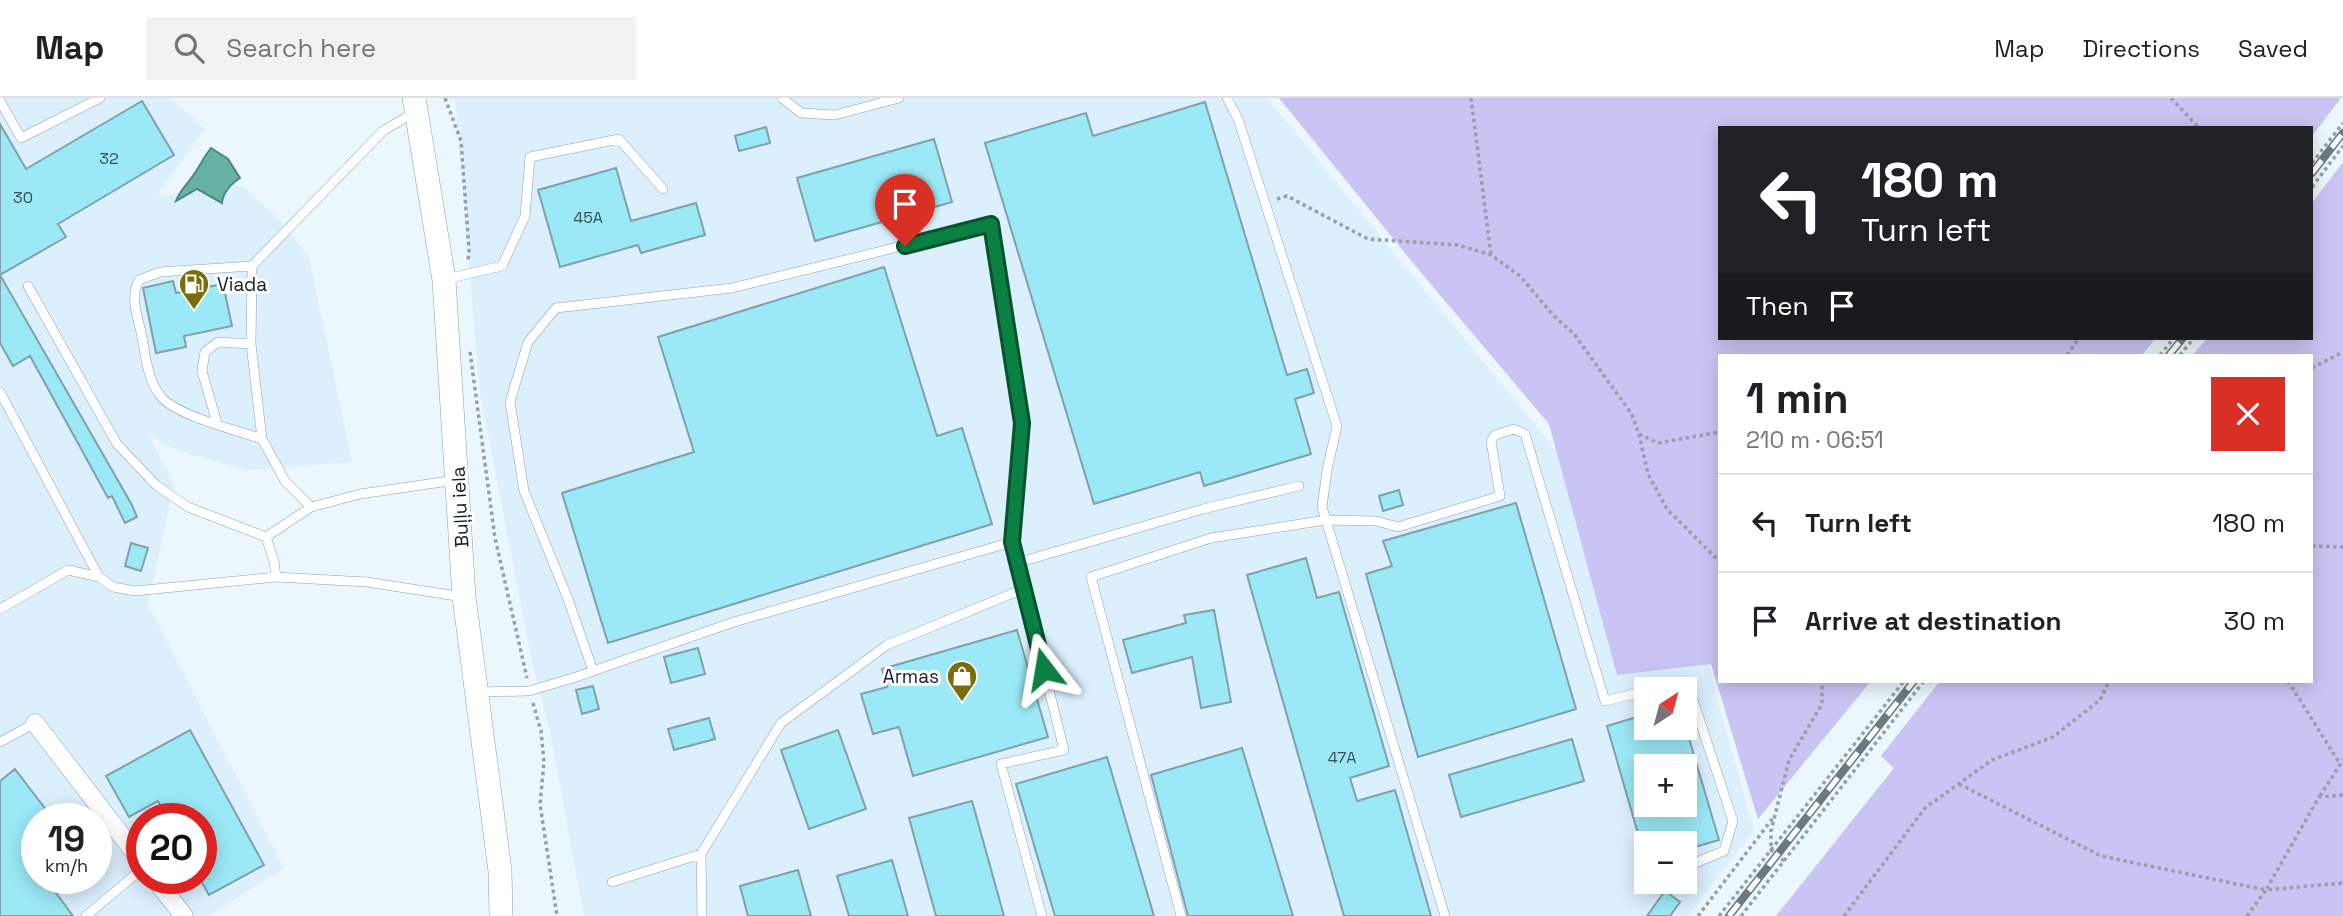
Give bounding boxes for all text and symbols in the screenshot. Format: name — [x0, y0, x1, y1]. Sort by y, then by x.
search box — [146, 17, 636, 80]
text: Map — [35, 27, 104, 69]
icon: search — [170, 29, 208, 67]
text: Search here — [226, 31, 376, 65]
text: Map — [1994, 33, 2044, 64]
text: Directions — [2082, 33, 2200, 64]
text: Saved — [2238, 33, 2308, 64]
house number: 32 — [99, 148, 119, 169]
text: 180 m — [1861, 149, 1999, 211]
icon: left — [1746, 154, 1837, 245]
pin — [875, 174, 935, 246]
icon: arrive — [886, 185, 924, 223]
house number: 30 — [13, 187, 33, 208]
house number: 45A — [573, 207, 603, 228]
text: Turn left — [1861, 210, 1991, 250]
fuel station icon: Viada — [177, 267, 211, 311]
place label: Viada — [217, 272, 267, 297]
icon: arrive — [1823, 287, 1861, 325]
text: Then — [1746, 289, 1809, 323]
text: 1 min — [1746, 372, 1849, 425]
button: close — [2211, 377, 2285, 451]
text: 210 m · 06:51 — [1746, 425, 1884, 455]
street label: Buļļu iela — [445, 466, 475, 548]
icon: left — [1746, 504, 1784, 542]
text: Turn left — [1805, 506, 1912, 540]
text: 180 m — [2212, 506, 2285, 540]
icon: arrive — [1746, 602, 1784, 640]
text: Arrive at destination — [1805, 604, 2062, 638]
text: 30 m — [2224, 604, 2285, 638]
position arrow — [1007, 632, 1081, 706]
shop icon: Armas — [945, 659, 979, 703]
place label: Armas — [883, 664, 939, 689]
north arrow — [1634, 677, 1698, 740]
map controls — [1634, 677, 1697, 894]
house number: 47A — [1328, 747, 1356, 768]
button: + — [1634, 754, 1697, 817]
speed limit sign: 20 — [126, 803, 217, 894]
text: 19 — [48, 817, 85, 861]
button: − — [1634, 831, 1697, 894]
text: km/h — [45, 854, 88, 877]

